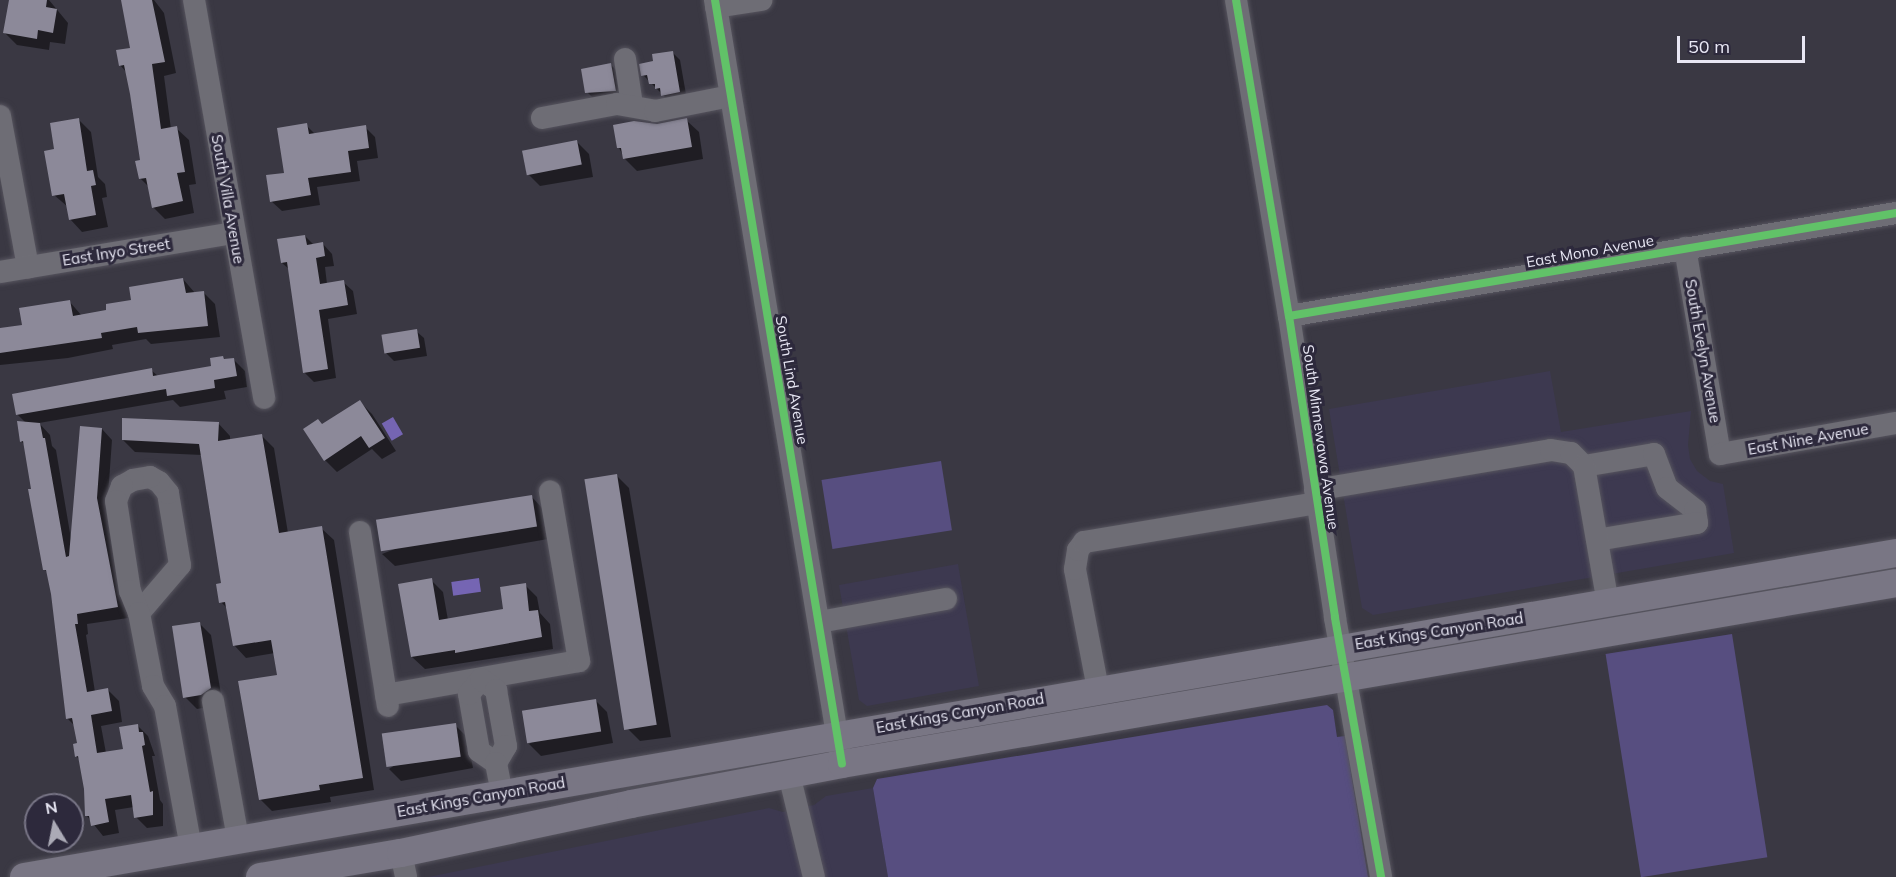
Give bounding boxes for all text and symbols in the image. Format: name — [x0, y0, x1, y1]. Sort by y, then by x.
scale bar — [1680, 24, 1808, 62]
text: 50 m — [1688, 35, 1730, 58]
street label: South Villa Avenue — [208, 133, 248, 265]
street label: East Mono Avenue — [1525, 231, 1655, 271]
street label: East Inyo Street — [61, 235, 171, 269]
street label: South Evelyn Avenue — [1681, 278, 1725, 424]
street label: South Lind Avenue — [772, 314, 812, 446]
street label: South Minnewawa Avenue — [1299, 343, 1343, 531]
street label: East Nine Avenue — [1746, 420, 1870, 458]
street label: East Kings Canyon Road — [1354, 609, 1524, 653]
street label: East Kings Canyon Road — [875, 689, 1045, 737]
street label: East Kings Canyon Road — [396, 773, 566, 821]
north arrow — [24, 793, 84, 853]
text: N — [44, 796, 59, 818]

